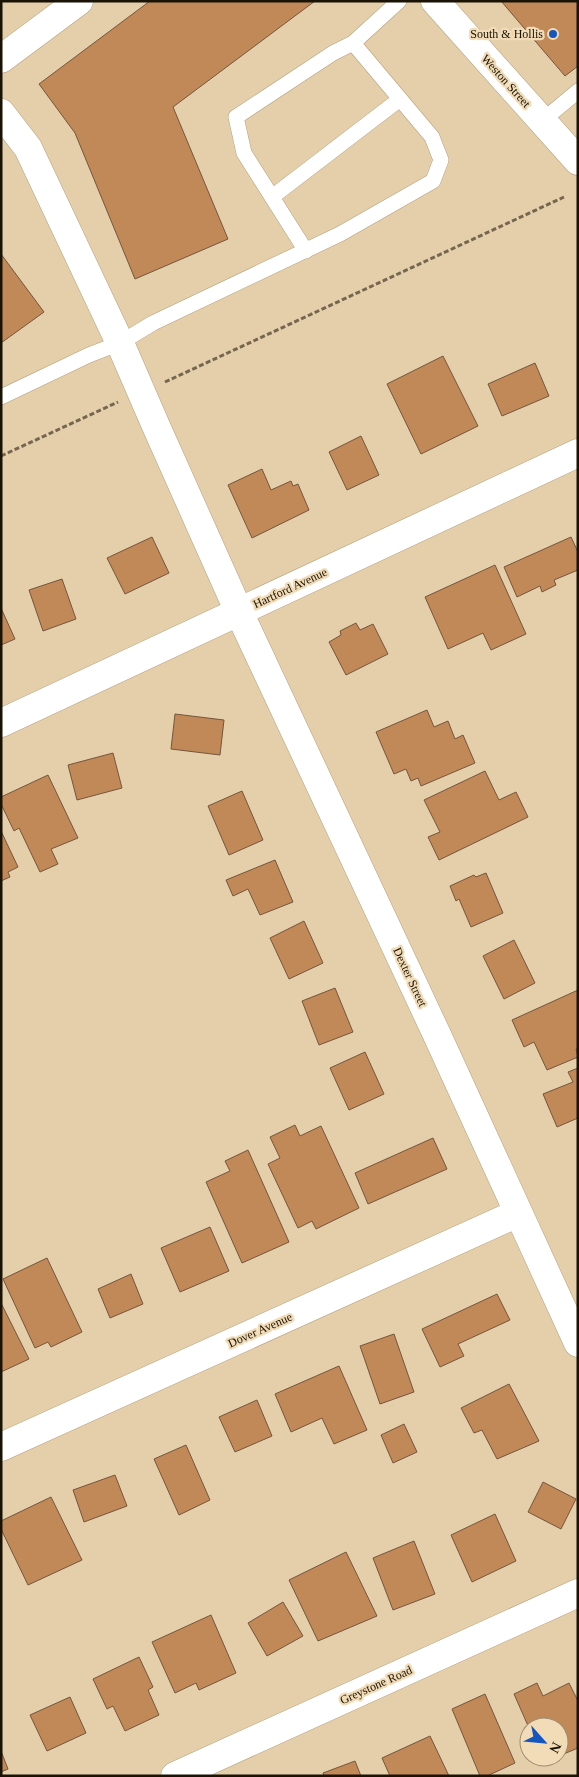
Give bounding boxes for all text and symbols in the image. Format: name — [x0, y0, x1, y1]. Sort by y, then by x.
place label: South & Hollis — [470, 27, 543, 41]
marker: South & Hollis — [547, 28, 559, 40]
street label: Weston Street — [478, 52, 534, 111]
street label: Hartford Avenue — [251, 565, 329, 611]
street label: Dexter Street — [390, 945, 430, 1009]
street label: Dover Avenue — [226, 1310, 294, 1350]
street label: Greystone Road — [338, 1663, 414, 1707]
north arrow — [519, 1717, 569, 1767]
text: N — [546, 1740, 564, 1756]

